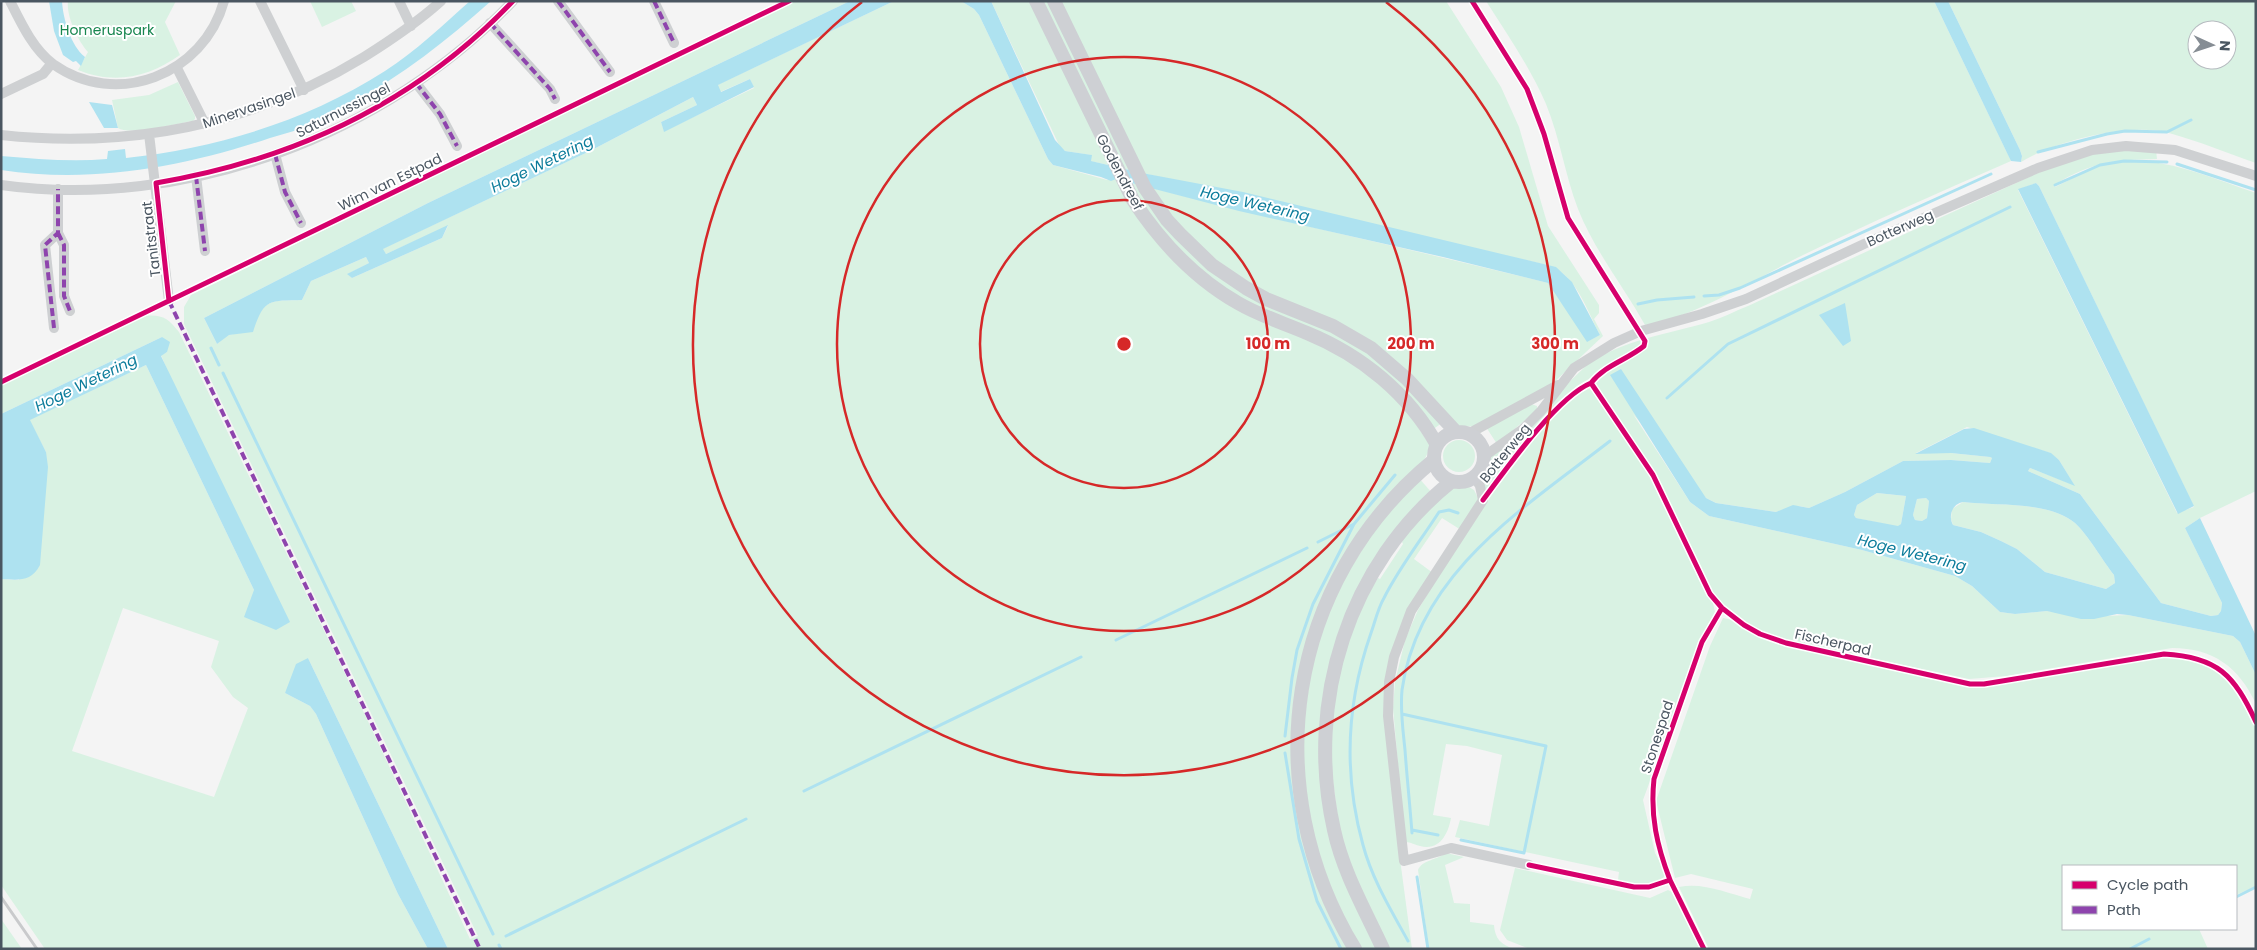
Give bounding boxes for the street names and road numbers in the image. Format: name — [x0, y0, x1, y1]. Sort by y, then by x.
street label: Saturnussingel — [292, 78, 394, 142]
street label: Minervasingel — [200, 83, 298, 133]
street label: Godendreef — [1092, 130, 1149, 214]
street label: Wim van Estpad — [335, 148, 445, 216]
street label: Tanitstraat — [136, 200, 166, 278]
street label: Botterweg — [1863, 204, 1937, 252]
street label: Botterweg — [1475, 419, 1535, 487]
street label: Fischerpad — [1793, 624, 1873, 660]
street label: Stonespad — [1636, 698, 1678, 776]

